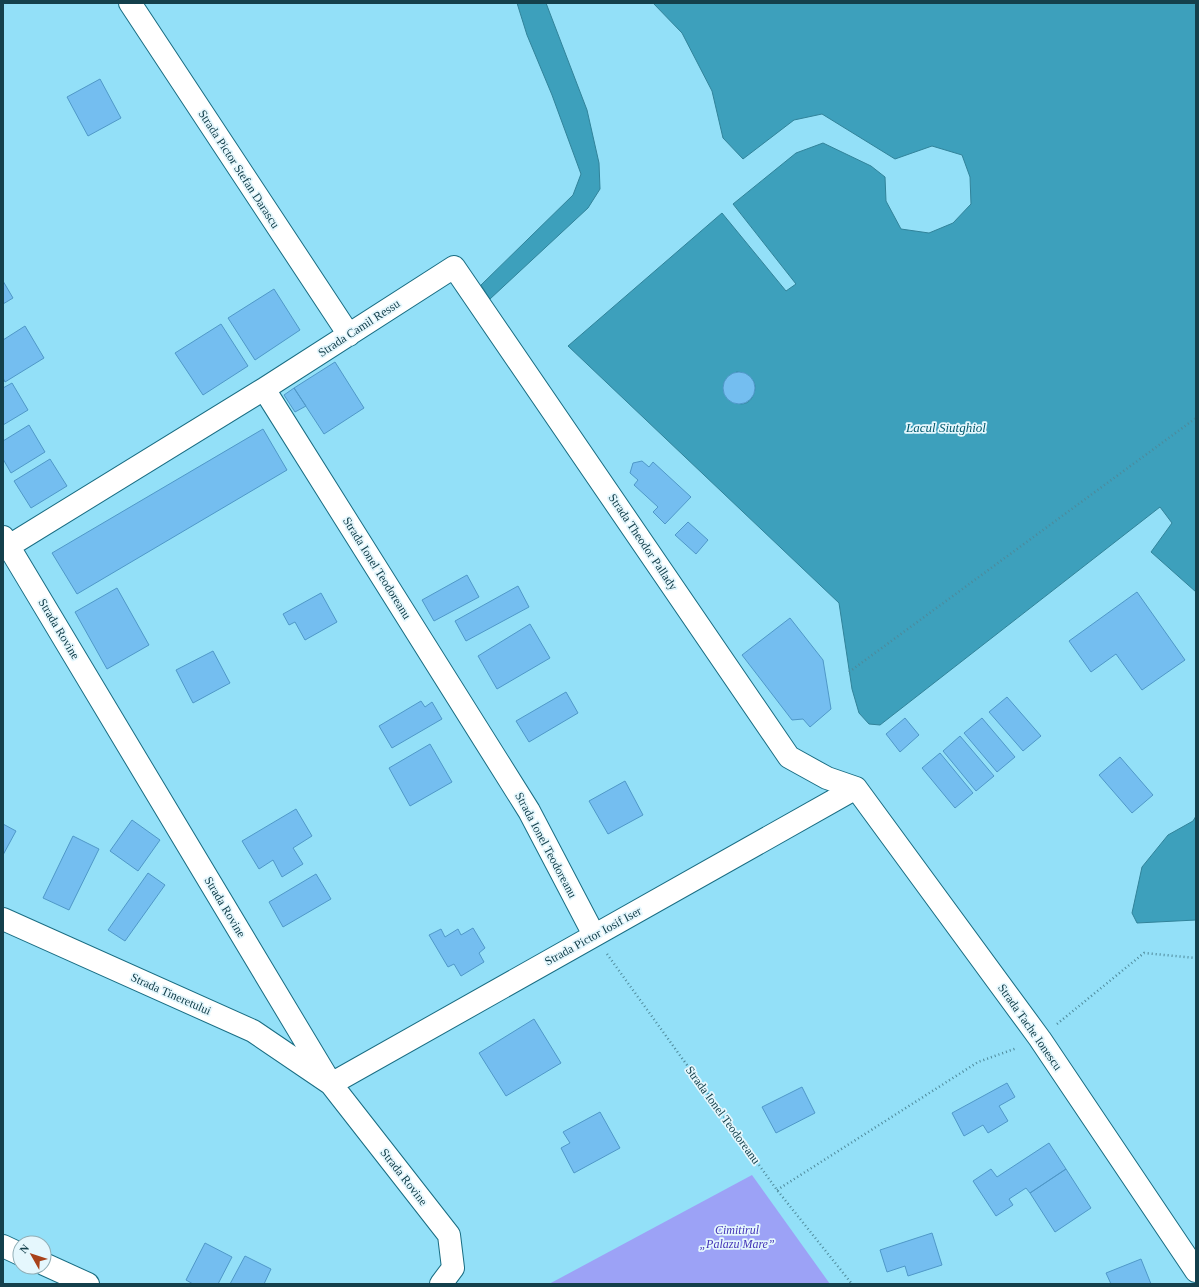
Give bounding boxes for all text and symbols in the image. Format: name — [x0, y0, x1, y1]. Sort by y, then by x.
street label: Strada Pictor Stefan Darascu — [195, 107, 283, 231]
street label: Strada Camil Ressu — [315, 296, 403, 360]
water label: Lacul Siutghiol — [905, 420, 986, 435]
street label: Strada Theodor Pallady — [606, 491, 680, 593]
street label: Strada Ionel Teodoreanu — [340, 514, 414, 622]
street label: Strada Rovine — [35, 596, 83, 662]
street label: Strada Ionel Teodoreanu — [512, 790, 580, 900]
street label: Strada Rovine — [201, 874, 249, 940]
street label: Strada Pictor Iosif Iser — [542, 904, 644, 968]
street label: Strada Tineretului — [129, 970, 214, 1018]
street label: Strada Tache Ionescu — [995, 981, 1065, 1073]
street label: Strada Ionel Teodoreanu — [683, 1063, 763, 1167]
street label: Strada Rovine — [377, 1146, 431, 1208]
park label: Cimitirul „Palazu Mare” — [699, 1223, 775, 1251]
north arrow — [12, 1235, 52, 1275]
text: N — [17, 1242, 31, 1256]

